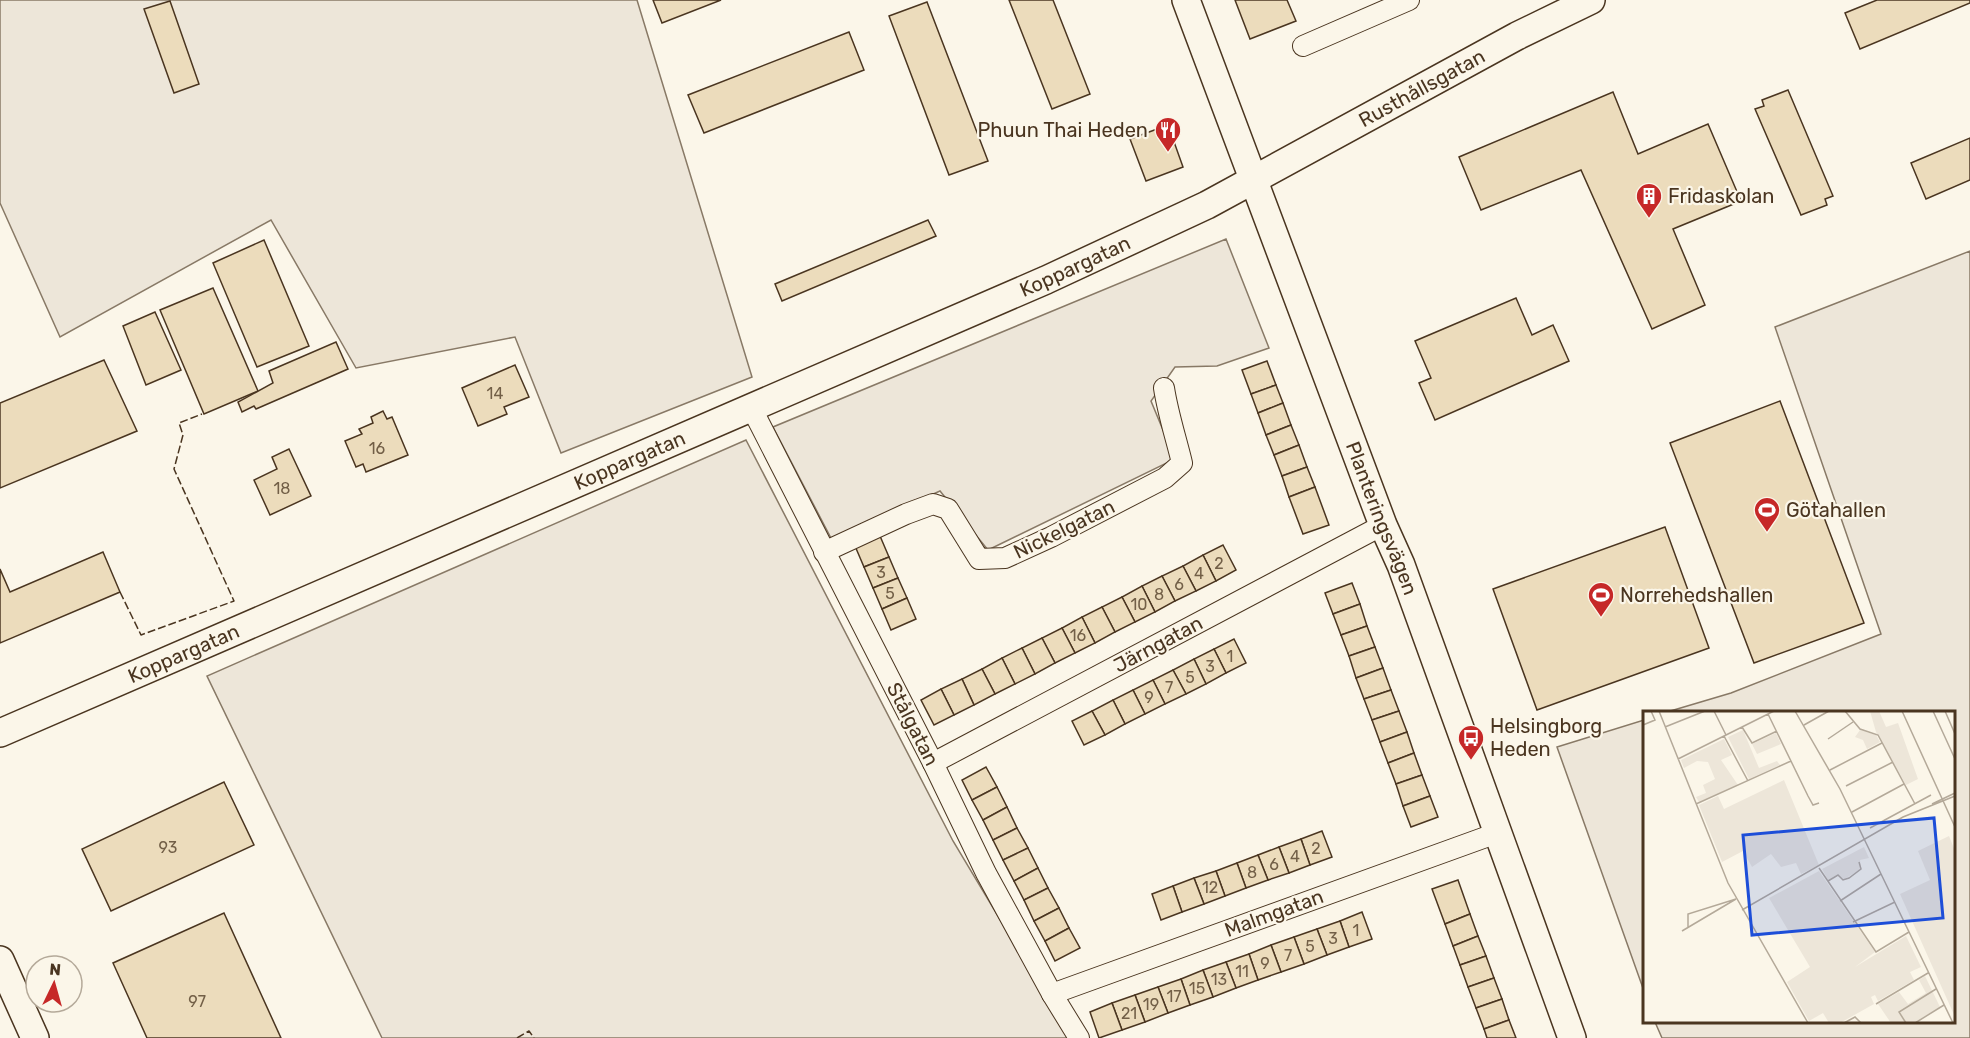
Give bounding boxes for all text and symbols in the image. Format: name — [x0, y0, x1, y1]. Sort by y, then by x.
street label: Rusthållsgatan — [1354, 44, 1489, 132]
restaurant icon: Phuun Thai Heden — [1153, 115, 1183, 153]
place label: Phuun Thai Heden — [978, 118, 1148, 142]
building icon: Fridaskolan — [1634, 181, 1664, 219]
place label: Fridaskolan — [1668, 184, 1774, 208]
street label: Koppargatan — [1016, 230, 1134, 302]
house number: 14 — [487, 384, 503, 403]
street label: Koppargatan — [570, 426, 689, 495]
street label: Planteringsvägen — [1341, 438, 1423, 598]
house number: 16 — [369, 439, 386, 458]
house number: 18 — [273, 479, 291, 498]
street label: Nickelgatan — [1010, 494, 1118, 564]
sports icon: Götahallen — [1752, 495, 1782, 533]
place label: Götahallen — [1786, 498, 1886, 522]
house number: 2 — [1214, 554, 1224, 573]
house number: 3 — [876, 563, 886, 582]
house number: 4 — [1194, 564, 1204, 583]
house number: 6 — [1174, 575, 1184, 594]
sports icon: Norrehedshallen — [1586, 580, 1616, 618]
place label: Norrehedshallen — [1620, 583, 1773, 607]
house number: 5 — [885, 584, 895, 603]
house number: 8 — [1154, 585, 1164, 604]
house number: 10 — [1130, 595, 1148, 614]
street label: Järngatan — [1109, 611, 1207, 677]
street label: Koppargatan — [124, 619, 243, 688]
house number: 16 — [1070, 626, 1087, 645]
house number: 1 — [1227, 647, 1233, 666]
house number: 3 — [1205, 657, 1215, 676]
house number: 5 — [1185, 668, 1195, 687]
street label: Stålgatan — [882, 678, 944, 770]
house number: 7 — [1165, 678, 1173, 697]
house number: 9 — [1144, 688, 1154, 707]
inset map — [1643, 711, 1955, 1023]
place label: Helsingborg Heden — [1490, 714, 1602, 761]
bus stop icon: Helsingborg Heden — [1456, 723, 1486, 761]
house number: 93 — [159, 838, 177, 857]
house number: 2 — [1311, 839, 1321, 858]
house number: 4 — [1290, 847, 1300, 866]
house number: 6 — [1269, 855, 1279, 874]
house number: 8 — [1247, 863, 1257, 882]
house number: 12 — [1202, 878, 1218, 897]
street label: Malmgatan — [1221, 884, 1327, 942]
house number: 1 — [1353, 921, 1359, 940]
house number: 3 — [1328, 929, 1338, 948]
house number: 5 — [1305, 937, 1315, 956]
house number: 7 — [1284, 946, 1292, 965]
north arrow — [24, 954, 84, 1014]
house number: 9 — [1260, 954, 1270, 973]
text: N — [49, 960, 62, 980]
house number: 11 — [1235, 962, 1249, 981]
house number: 13 — [1211, 970, 1227, 989]
house number: 15 — [1189, 979, 1205, 998]
house number: 17 — [1166, 987, 1182, 1006]
house number: 97 — [188, 992, 206, 1011]
house number: 19 — [1143, 995, 1159, 1014]
house number: 21 — [1121, 1004, 1137, 1023]

